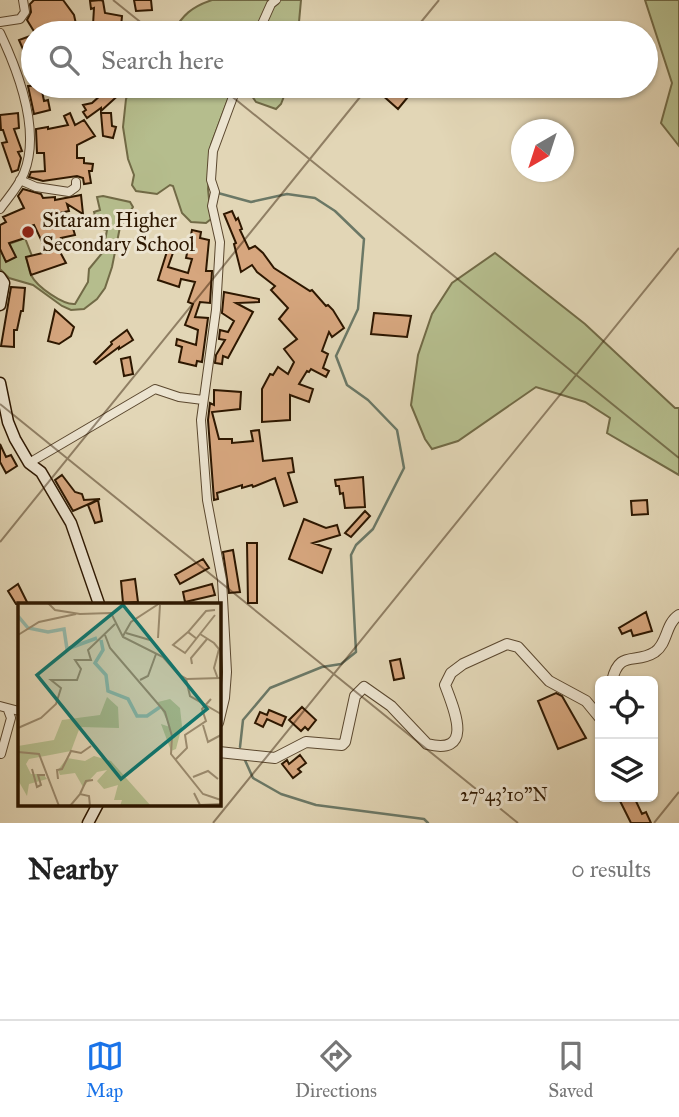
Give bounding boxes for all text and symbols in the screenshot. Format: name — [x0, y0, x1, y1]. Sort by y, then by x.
search box — [21, 21, 658, 98]
icon: search — [45, 41, 83, 79]
text: Search here — [101, 44, 224, 76]
north arrow — [511, 119, 574, 182]
place label: Sitaram Higher Secondary School — [42, 207, 195, 257]
marker: Sitaram Higher Secondary School — [20, 224, 36, 240]
inset map — [18, 603, 220, 806]
map controls — [595, 676, 658, 802]
button: locate — [595, 676, 658, 739]
button: layers — [595, 739, 658, 802]
text: 27°43'10"N — [460, 784, 548, 806]
text: Nearby — [28, 851, 118, 887]
text: 0 results — [571, 855, 651, 883]
tab: Map — [86, 1037, 124, 1102]
tab: Directions — [295, 1037, 377, 1102]
tab: Saved — [548, 1037, 593, 1102]

